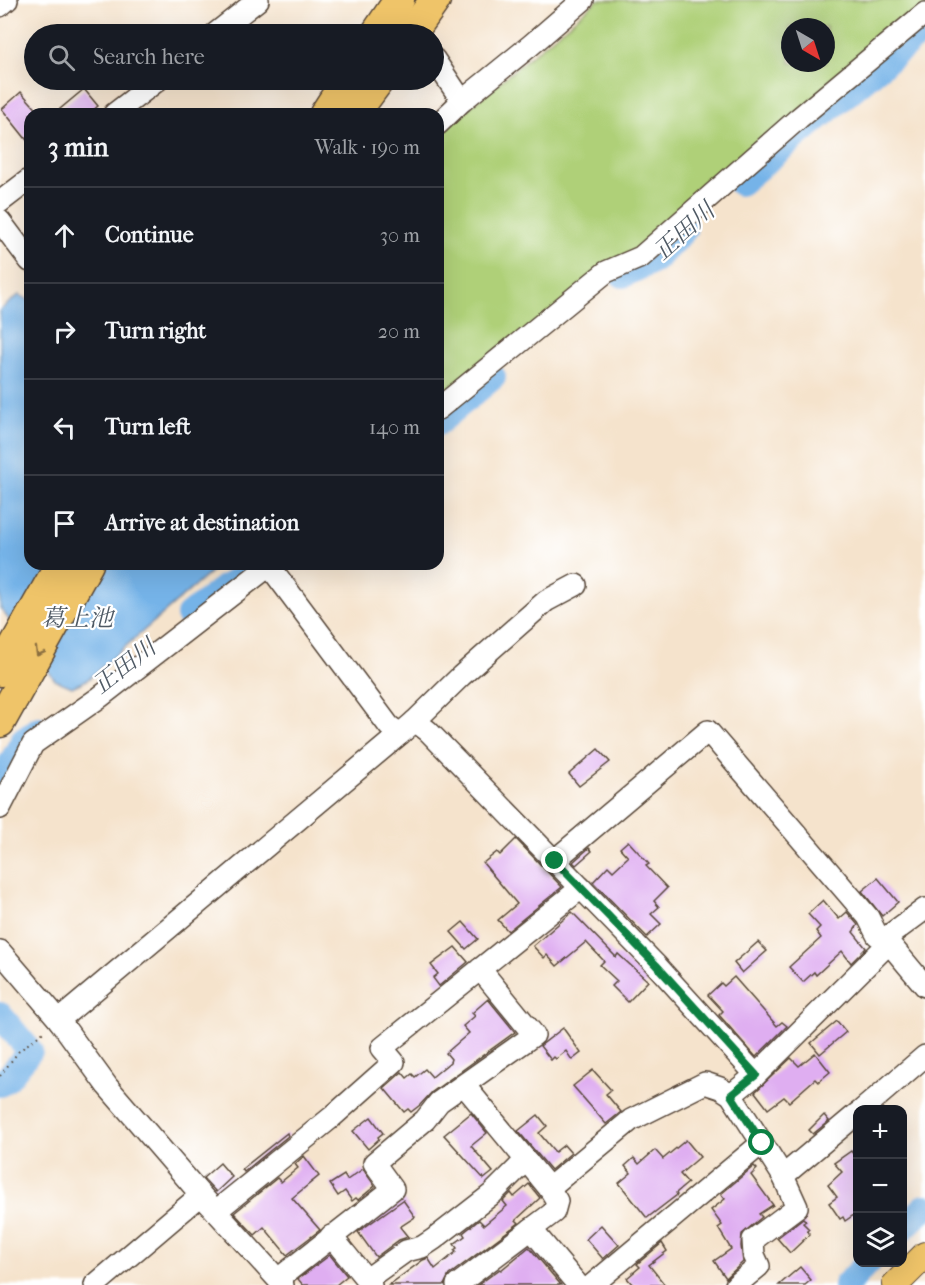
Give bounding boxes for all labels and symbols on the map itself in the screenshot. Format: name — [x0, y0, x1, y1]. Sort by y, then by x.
north arrow — [781, 18, 835, 72]
water label: 正田川 — [648, 194, 722, 265]
water label: 葛上池 — [41, 604, 116, 632]
water label: 正田川 — [87, 631, 163, 699]
one-way arrow — [35, 646, 46, 656]
route end — [541, 847, 567, 873]
route start — [748, 1129, 774, 1155]

